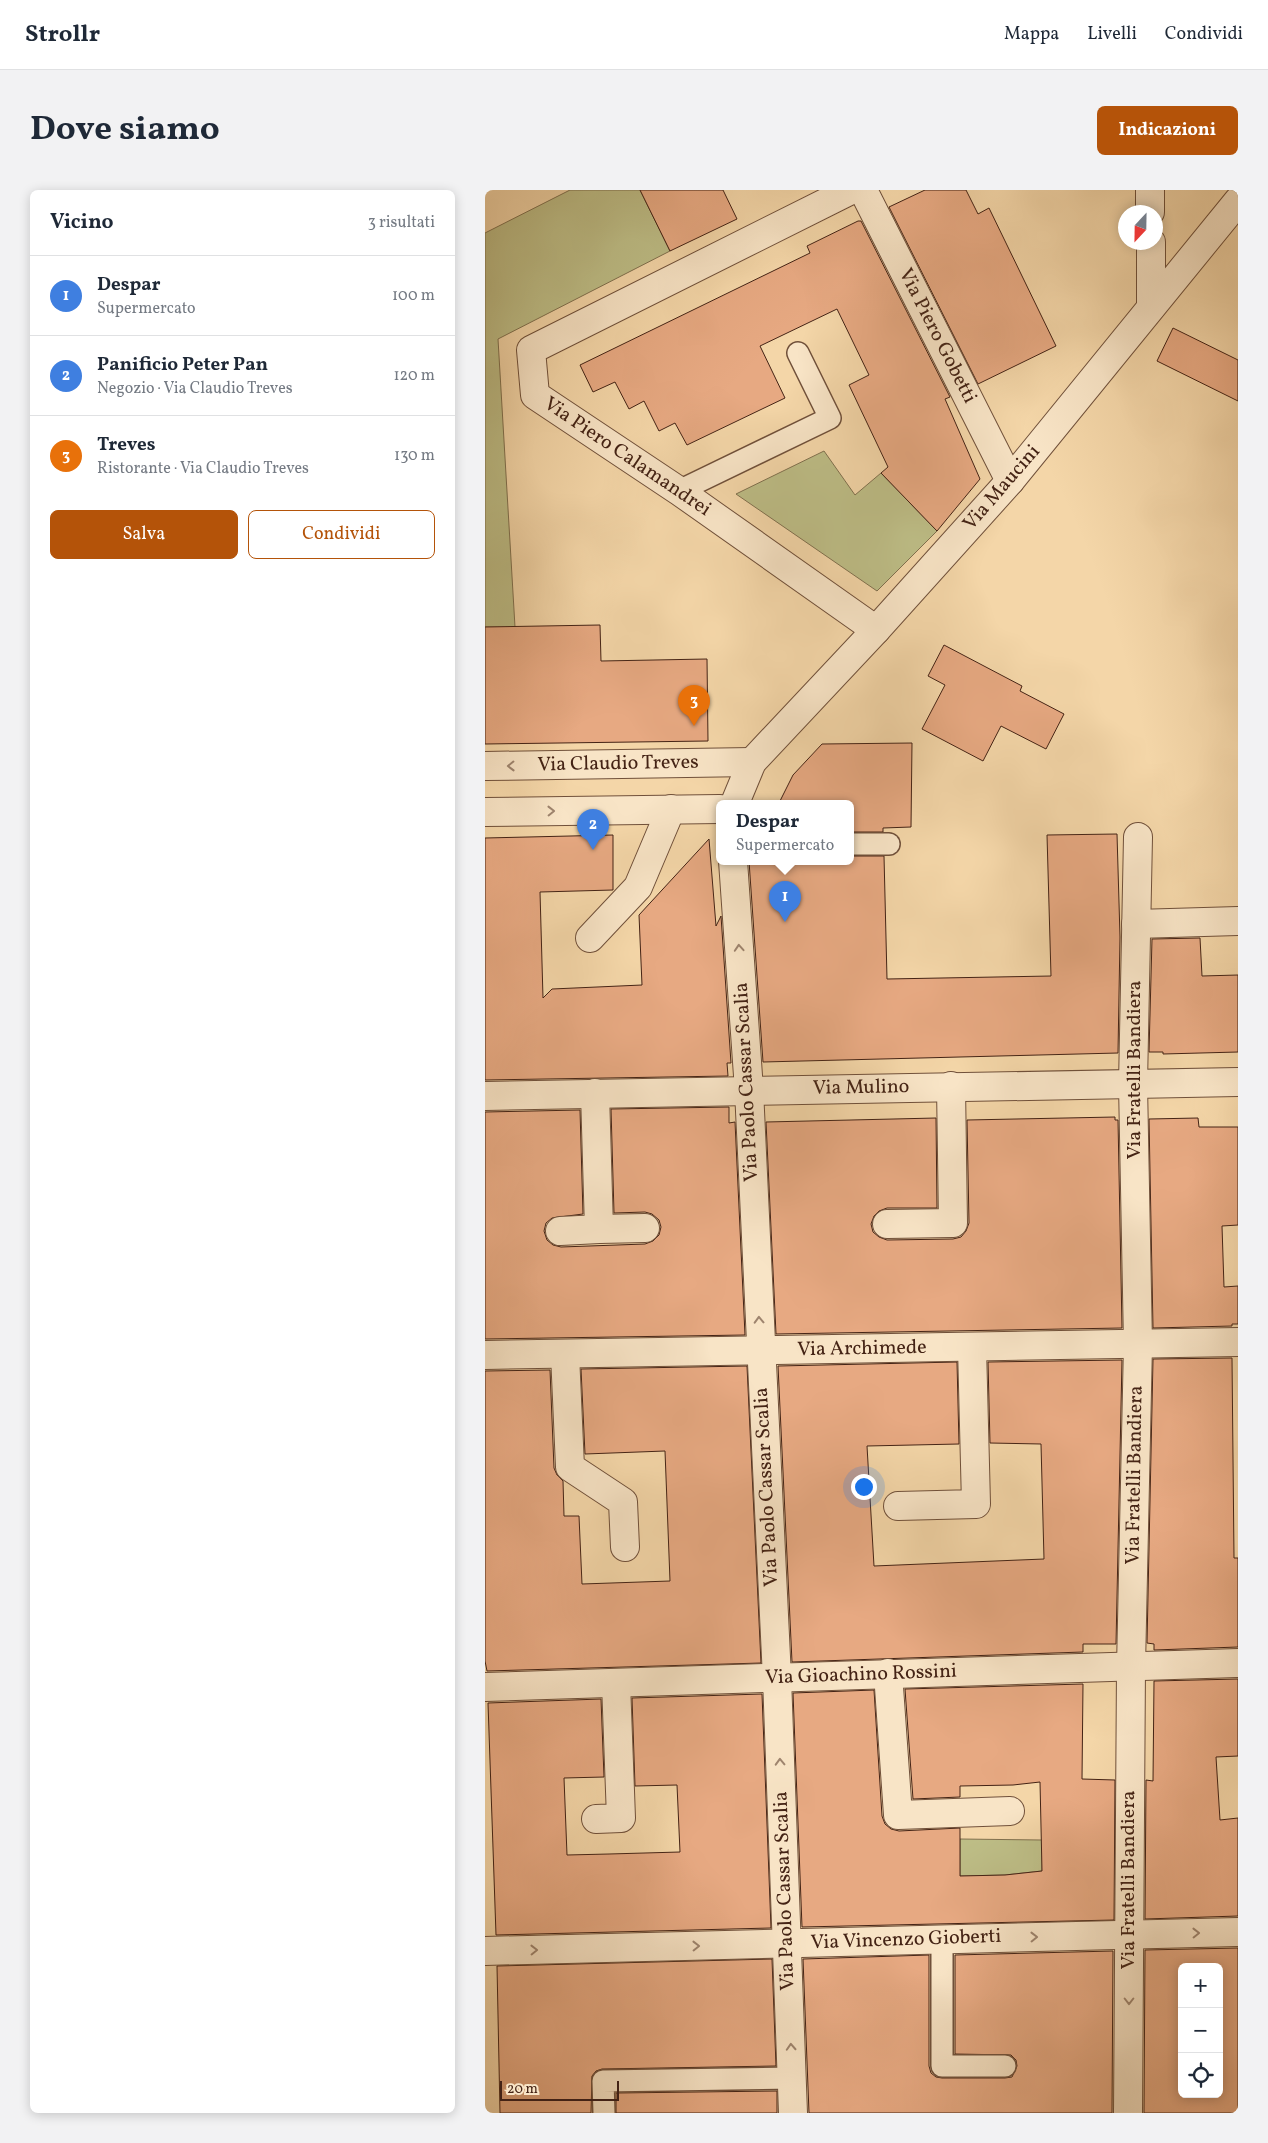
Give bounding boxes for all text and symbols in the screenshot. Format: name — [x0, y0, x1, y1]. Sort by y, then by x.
text: Strollr — [25, 18, 100, 52]
text: Mappa — [1004, 22, 1059, 47]
text: Livelli — [1087, 22, 1137, 47]
text: Condividi — [1165, 22, 1243, 47]
text: Dove siamo — [30, 106, 220, 154]
button: Indicazioni — [1097, 106, 1238, 155]
north arrow — [1118, 205, 1163, 250]
text: Vicino — [50, 208, 114, 237]
text: 3 risultati — [368, 212, 435, 234]
street label: Via Piero Gobetti — [891, 264, 983, 408]
text: Despar — [97, 272, 161, 298]
text: 1 — [63, 285, 69, 307]
text: 100 m — [392, 285, 435, 307]
text: Supermercato — [97, 298, 196, 320]
text: Panificio Peter Pan — [97, 352, 268, 378]
text: 2 — [62, 365, 70, 387]
text: 120 m — [393, 365, 435, 387]
text: Negozio · Via Claudio Treves — [97, 378, 293, 400]
street label: Via Piero Calamandrei — [538, 390, 716, 524]
text: Treves — [97, 432, 156, 458]
street label: Via Maucini — [957, 439, 1047, 537]
text: 3 — [62, 445, 70, 467]
text: 130 m — [394, 445, 435, 467]
text: Ristorante · Via Claudio Treves — [97, 458, 309, 480]
button: Salva — [50, 510, 238, 559]
button: Condividi — [248, 510, 435, 559]
pin: 3 — [678, 685, 710, 726]
street label: Via Claudio Treves — [537, 749, 699, 779]
one-way arrow — [506, 761, 514, 771]
popup — [716, 800, 854, 865]
one-way arrow — [548, 806, 555, 816]
pin: 2 — [577, 809, 609, 850]
text: Despar — [736, 809, 799, 835]
text: Supermercato — [736, 835, 834, 857]
pin: 1 — [769, 881, 801, 922]
one-way arrow — [734, 944, 745, 952]
street label: Via Fratelli Bandiera — [1121, 980, 1149, 1160]
street label: Via Paolo Cassar Scalia — [728, 982, 766, 1182]
street label: Via Mulino — [812, 1073, 910, 1103]
one-way arrow — [754, 1316, 764, 1324]
street label: Via Archimede — [797, 1334, 927, 1364]
street label: Via Fratelli Bandiera — [1119, 1385, 1151, 1565]
street label: Via Paolo Cassar Scalia — [748, 1387, 786, 1587]
your location — [851, 1474, 877, 1500]
street label: Via Gioachino Rossini — [765, 1658, 957, 1692]
one-way arrow — [775, 1758, 785, 1766]
street label: Via Fratelli Bandiera — [1115, 1790, 1143, 1970]
street label: Via Paolo Cassar Scalia — [768, 1791, 802, 1991]
street label: Via Vincenzo Gioberti — [810, 1923, 1002, 1957]
one-way arrow — [1192, 1928, 1200, 1938]
one-way arrow — [1030, 1932, 1038, 1942]
one-way arrow — [692, 1941, 700, 1951]
one-way arrow — [530, 1945, 538, 1955]
map controls — [1178, 1963, 1223, 2098]
button: + — [1178, 1963, 1223, 2008]
one-way arrow — [1124, 1997, 1134, 2005]
button: − — [1178, 2008, 1223, 2053]
one-way arrow — [785, 2043, 796, 2051]
button: locate — [1178, 2053, 1223, 2098]
scale bar — [500, 2078, 619, 2101]
text: 20 m — [507, 2080, 538, 2099]

